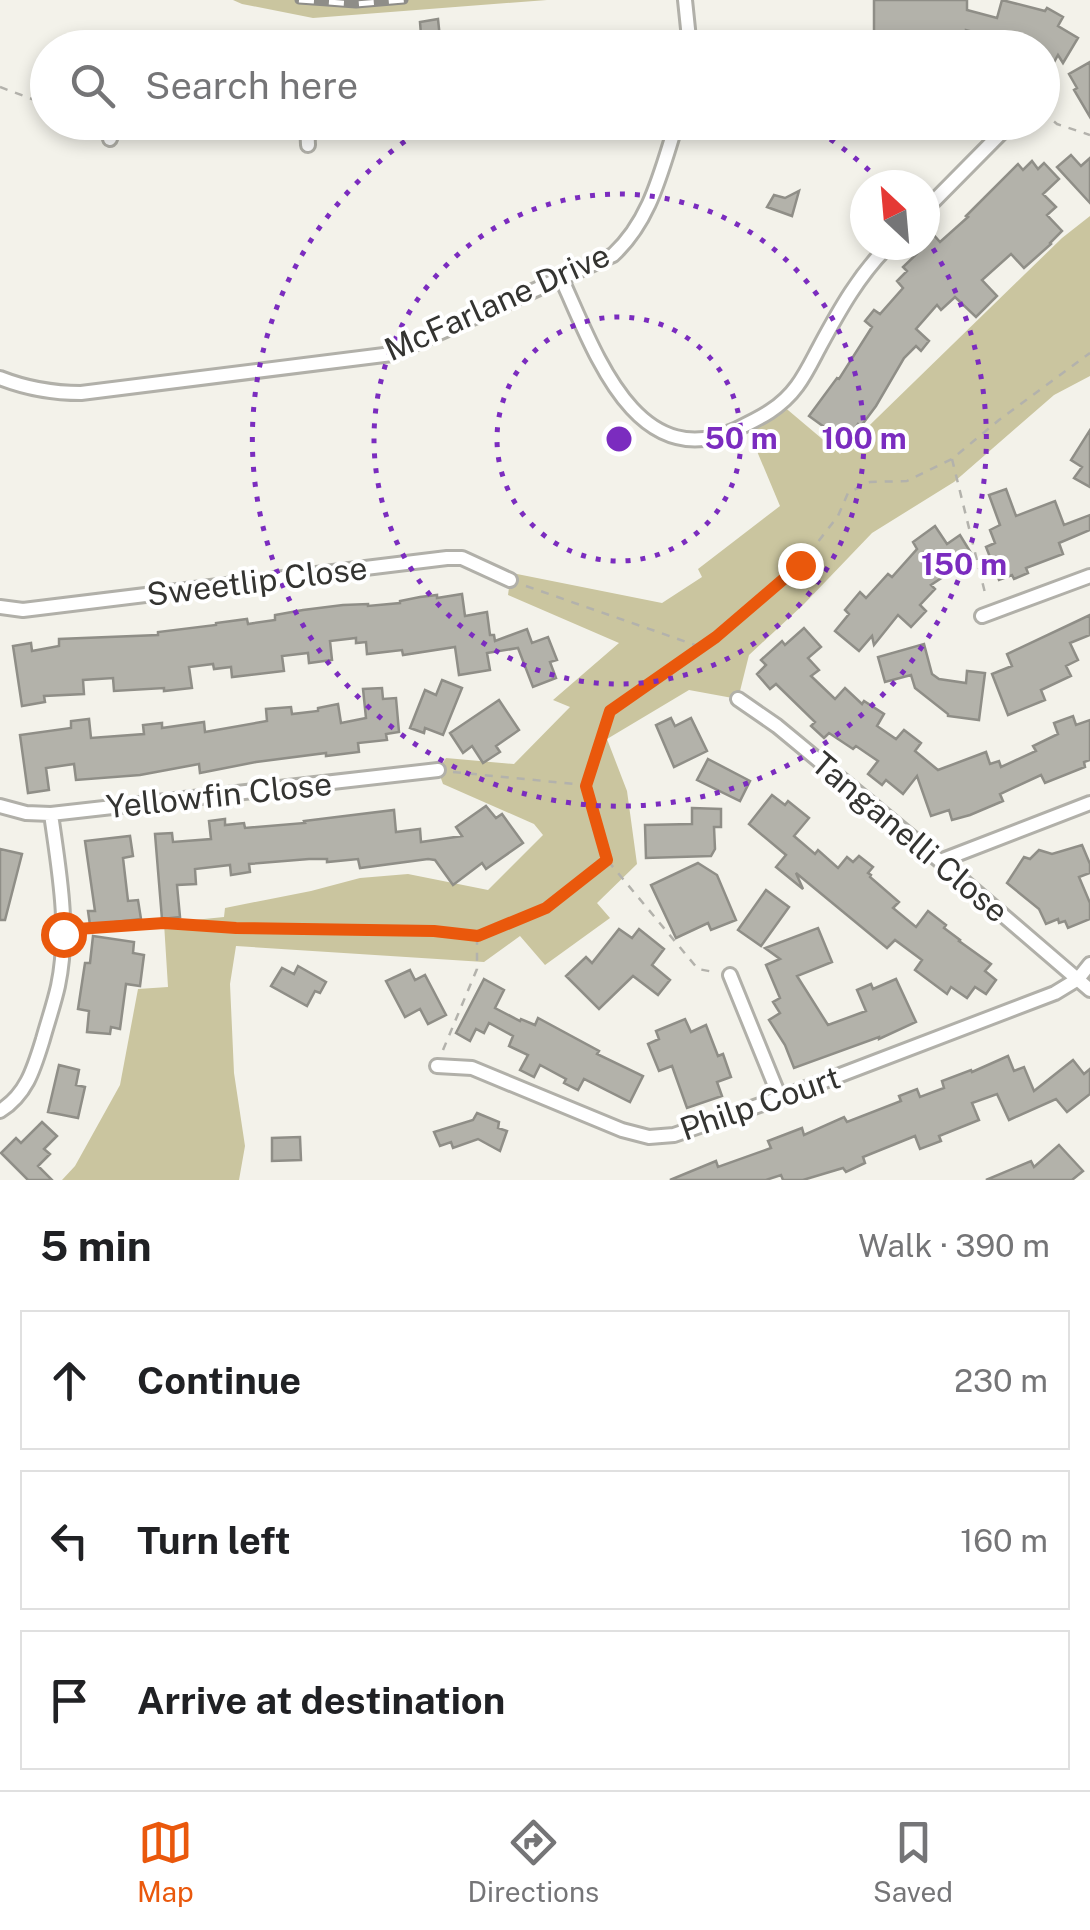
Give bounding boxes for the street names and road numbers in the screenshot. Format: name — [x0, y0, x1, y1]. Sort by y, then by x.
street label: McFarlane Drive — [379, 236, 615, 368]
street label: Sweetlip Close — [145, 549, 369, 613]
street label: Tanganelli Close — [804, 744, 1016, 930]
street label: Yellowfin Close — [104, 765, 334, 825]
street label: Philp Court — [675, 1058, 845, 1148]

